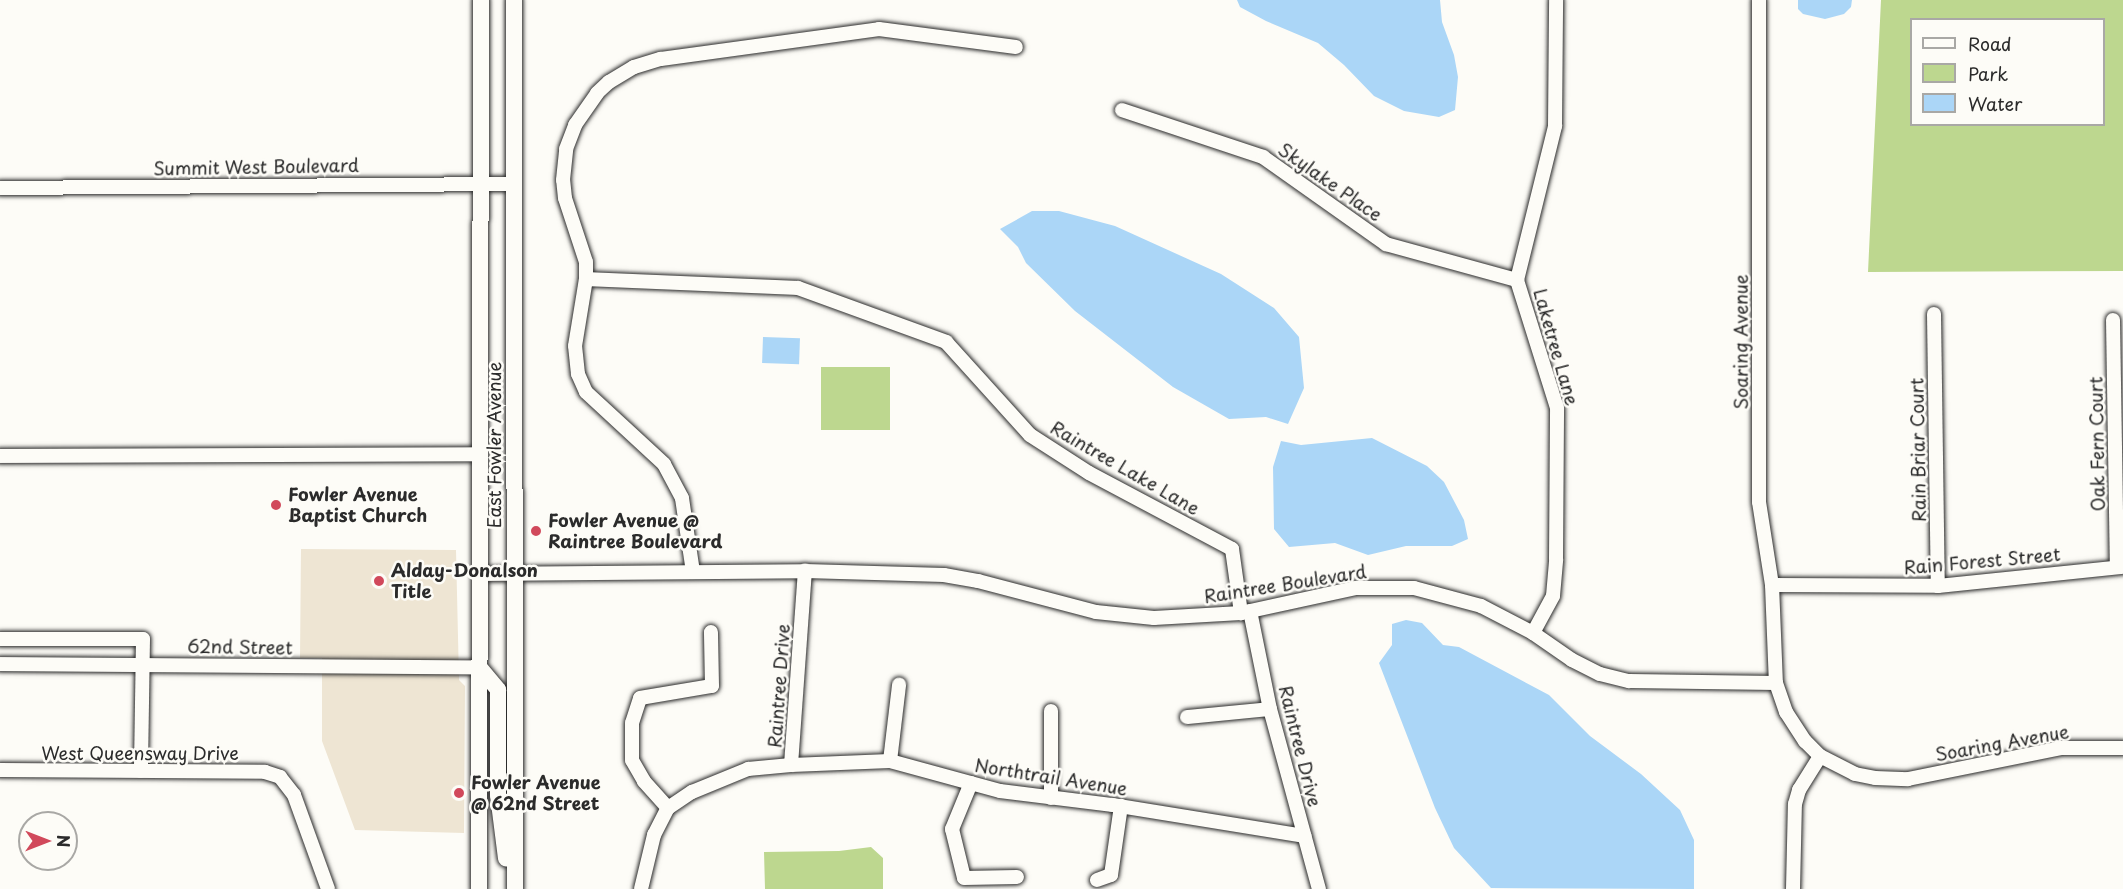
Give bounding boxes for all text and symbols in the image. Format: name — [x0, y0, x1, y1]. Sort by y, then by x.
legend — [1910, 18, 2105, 126]
text: Road — [1968, 30, 2012, 57]
text: Park — [1968, 60, 2008, 87]
text: Water — [1968, 90, 2022, 117]
street label: Skylake Place — [1274, 138, 1386, 226]
street label: Summit West Boulevard — [152, 154, 360, 180]
street label: Soaring Avenue — [1730, 275, 1752, 409]
street label: Laketree Lane — [1529, 285, 1583, 409]
street label: East Fowler Avenue — [483, 361, 505, 529]
street label: Oak Fern Court — [2085, 375, 2109, 513]
street label: Rain Briar Court — [1906, 377, 1930, 523]
street label: Raintree Lake Lane — [1046, 416, 1204, 520]
place label: Fowler Avenue Baptist Church — [288, 484, 428, 526]
marker: Fowler Avenue Baptist Church — [269, 498, 283, 512]
place label: Fowler Avenue @ Raintree Boulevard — [548, 510, 724, 552]
marker: Fowler Avenue @ Raintree Boulevard — [529, 524, 543, 538]
street label: Rain Forest Street — [1902, 543, 2062, 579]
place label: Alday-Donalson Title — [391, 560, 538, 602]
street label: Raintree Boulevard — [1201, 560, 1369, 608]
marker: Alday-Donalson Title — [372, 574, 386, 588]
street label: Raintree Drive — [764, 622, 794, 750]
street label: 62nd Street — [187, 635, 293, 659]
street label: Raintree Drive — [1274, 682, 1326, 810]
street label: Soaring Avenue — [1934, 721, 2070, 765]
street label: West Queensway Drive — [41, 742, 239, 764]
street label: Northtrail Avenue — [973, 754, 1129, 800]
place label: Fowler Avenue @ 62nd Street — [471, 772, 602, 814]
marker: Fowler Avenue @ 62nd Street — [452, 786, 466, 800]
north arrow — [18, 811, 78, 871]
text: N — [52, 835, 76, 847]

